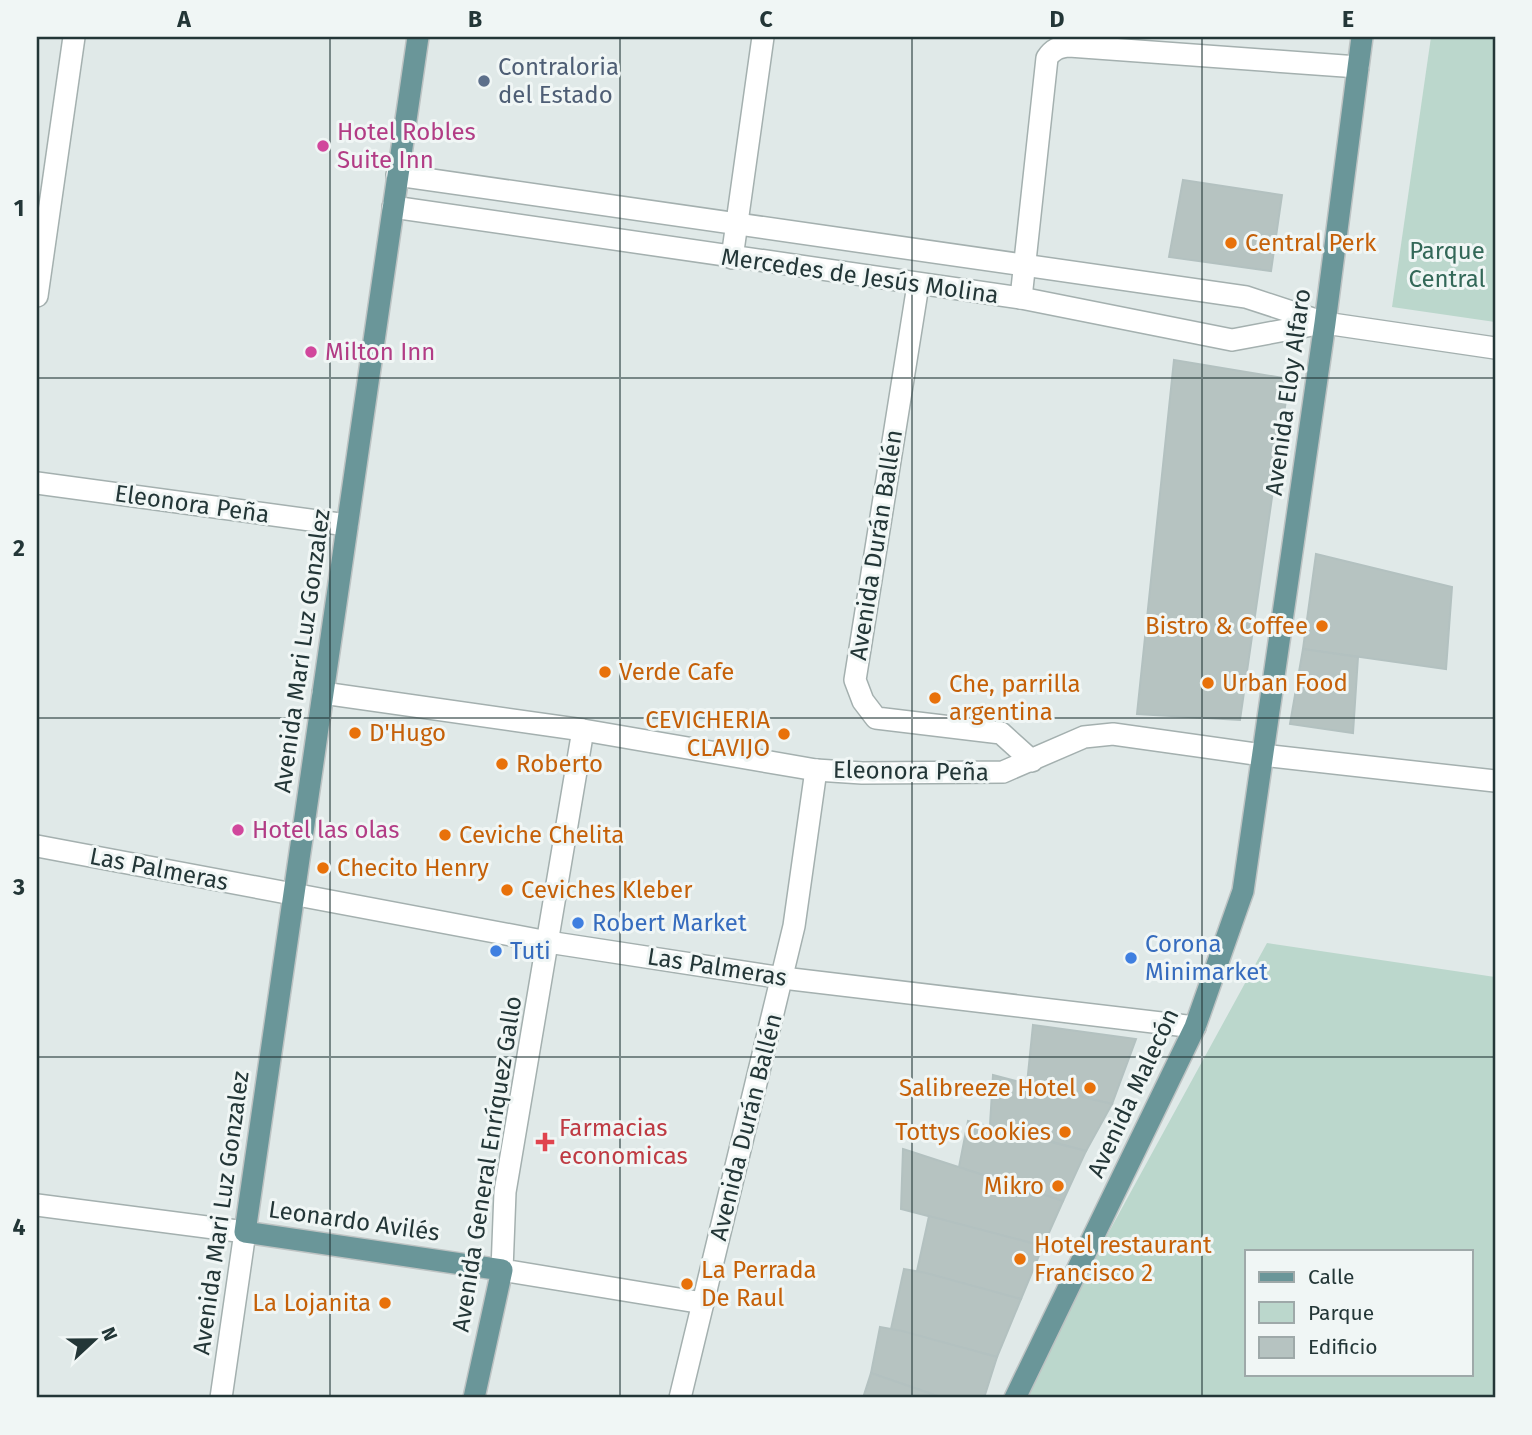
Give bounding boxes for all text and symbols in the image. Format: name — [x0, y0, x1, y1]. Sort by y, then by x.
text: A — [176, 5, 191, 33]
text: B — [468, 5, 482, 33]
text: C — [759, 5, 773, 33]
text: D — [1050, 5, 1065, 33]
text: E — [1342, 5, 1354, 33]
place label: Contraloria del Estado — [498, 53, 619, 109]
marker: Contraloria del Estado — [476, 73, 492, 89]
place label: Hotel Robles Suite Inn — [337, 118, 476, 174]
marker: Hotel Robles Suite Inn — [315, 138, 331, 154]
text: 1 — [14, 194, 24, 222]
place label: Central Perk — [1245, 229, 1377, 257]
marker: Central Perk — [1223, 235, 1239, 251]
park label: Parque Central — [1408, 237, 1486, 293]
street label: Mercedes de Jesús Molina — [719, 243, 1001, 309]
street label: Avenida Eloy Alfaro — [1260, 287, 1316, 497]
place label: Milton Inn — [325, 338, 435, 366]
marker: Milton Inn — [303, 344, 319, 360]
street label: Avenida Durán Ballén — [844, 428, 908, 662]
street label: Eleonora Peña — [113, 479, 271, 529]
street label: Avenida Mari Luz Gonzalez — [268, 507, 336, 795]
text: 2 — [13, 534, 25, 562]
place label: Bistro & Coffee — [1145, 612, 1308, 640]
marker: Bistro & Coffee — [1314, 618, 1330, 634]
place label: Verde Cafe — [619, 658, 734, 686]
marker: Verde Cafe — [597, 664, 613, 680]
place label: Urban Food — [1222, 669, 1348, 697]
place label: Che, parrilla argentina — [949, 670, 1081, 726]
marker: Urban Food — [1200, 675, 1216, 691]
marker: Che, parrilla argentina — [927, 690, 943, 706]
place label: CEVICHERIA CLAVIJO — [645, 706, 770, 762]
place label: D'Hugo — [369, 719, 446, 747]
marker: D'Hugo — [347, 725, 363, 741]
marker: CEVICHERIA CLAVIJO — [776, 726, 792, 742]
place label: Roberto — [516, 750, 603, 778]
marker: Roberto — [494, 756, 510, 772]
street label: Eleonora Peña — [833, 756, 989, 786]
place label: Hotel las olas — [252, 816, 399, 844]
place label: Ceviche Chelita — [459, 821, 624, 849]
marker: Hotel las olas — [230, 822, 246, 838]
marker: Ceviche Chelita — [437, 827, 453, 843]
street label: Las Palmeras — [87, 842, 231, 896]
place label: Checito Henry — [337, 854, 489, 882]
marker: Checito Henry — [315, 860, 331, 876]
text: 3 — [12, 873, 25, 901]
place label: Ceviches Kleber — [521, 876, 693, 904]
marker: Ceviches Kleber — [499, 882, 515, 898]
place label: Robert Market — [592, 909, 747, 937]
marker: Robert Market — [570, 915, 586, 931]
place label: Corona Minimarket — [1145, 930, 1268, 986]
place label: Tuti — [510, 937, 551, 965]
street label: Las Palmeras — [645, 942, 789, 992]
marker: Tuti — [488, 943, 504, 959]
marker: Corona Minimarket — [1123, 950, 1139, 966]
street label: Avenida General Enríquez Gallo — [447, 994, 527, 1334]
street label: Avenida Malecón — [1081, 1004, 1185, 1182]
street label: Avenida Durán Ballén — [704, 1011, 788, 1243]
street label: Avenida Mari Luz Gonzalez — [187, 1069, 255, 1357]
place label: Salibreeze Hotel — [899, 1074, 1076, 1102]
marker: Salibreeze Hotel — [1082, 1080, 1098, 1096]
place label: Farmacias economicas — [559, 1114, 688, 1170]
place label: Tottys Cookies — [895, 1118, 1051, 1146]
marker: Tottys Cookies — [1057, 1124, 1073, 1140]
marker: Farmacias economicas — [537, 1134, 553, 1150]
place label: Mikro — [984, 1172, 1044, 1200]
marker: Mikro — [1050, 1178, 1066, 1194]
street label: Leonardo Avilés — [267, 1195, 441, 1247]
text: 4 — [13, 1213, 26, 1241]
place label: Hotel restaurant Francisco 2 — [1034, 1231, 1212, 1287]
legend — [1245, 1250, 1472, 1376]
marker: Hotel restaurant Francisco 2 — [1012, 1251, 1028, 1267]
place label: La Perrada De Raul — [701, 1256, 817, 1312]
text: Calle — [1308, 1264, 1354, 1290]
marker: La Perrada De Raul — [679, 1276, 695, 1292]
place label: La Lojanita — [252, 1289, 371, 1317]
marker: La Lojanita — [377, 1295, 393, 1311]
text: Parque — [1308, 1300, 1374, 1326]
north arrow — [60, 1306, 130, 1376]
text: N — [96, 1324, 122, 1344]
text: Edificio — [1308, 1334, 1378, 1360]

